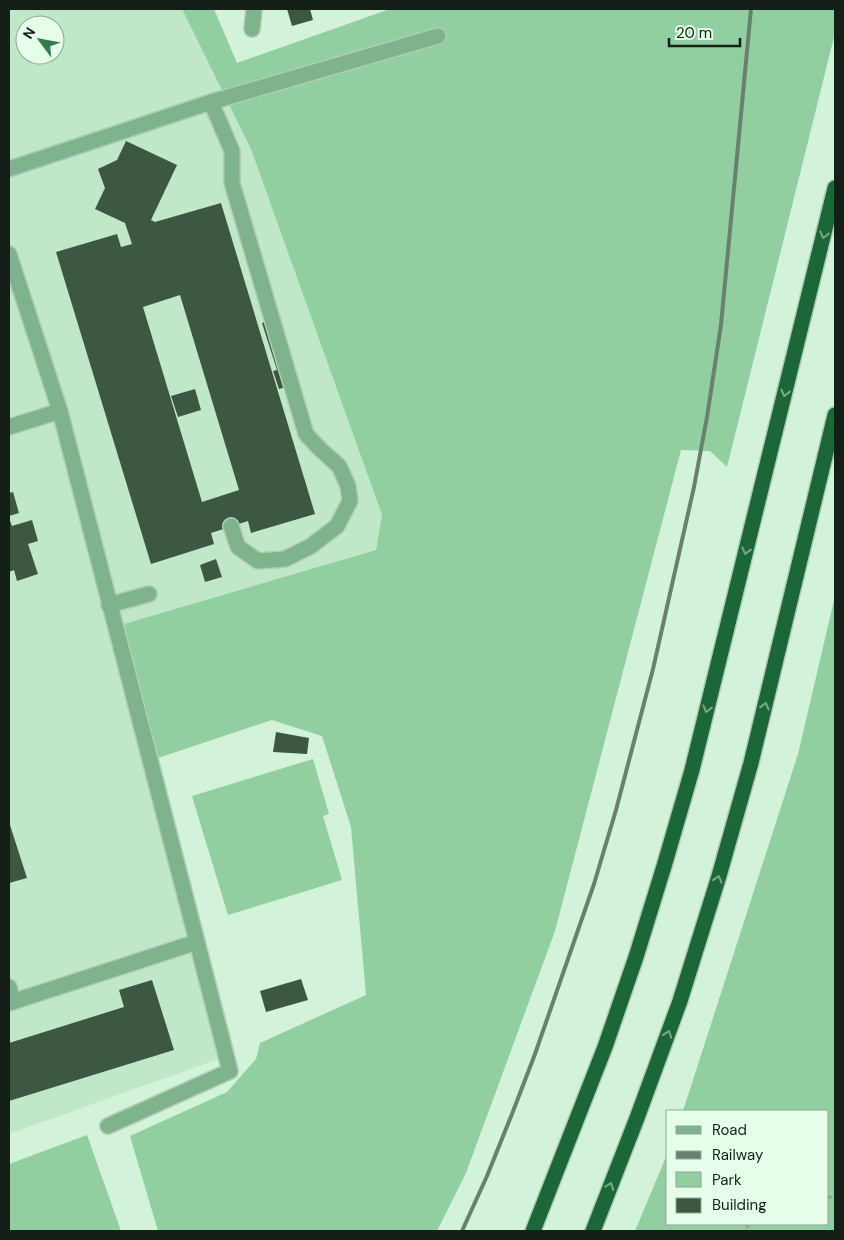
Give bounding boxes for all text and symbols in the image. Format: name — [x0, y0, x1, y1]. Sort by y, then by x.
north arrow — [15, 15, 65, 65]
scale bar — [669, 15, 740, 47]
text: 20 m — [676, 23, 712, 43]
text: N — [19, 24, 39, 42]
one-way arrow — [819, 231, 830, 240]
one-way arrow — [780, 389, 791, 398]
one-way arrow — [741, 546, 752, 555]
one-way arrow — [759, 701, 770, 710]
one-way arrow — [702, 704, 713, 713]
one-way arrow — [713, 876, 723, 884]
one-way arrow — [662, 1030, 672, 1039]
legend — [666, 1110, 829, 1225]
text: Road — [712, 1120, 747, 1140]
text: Railway — [712, 1145, 764, 1165]
text: Park — [712, 1170, 742, 1190]
one-way arrow — [604, 1182, 615, 1191]
text: Building — [712, 1195, 767, 1215]

